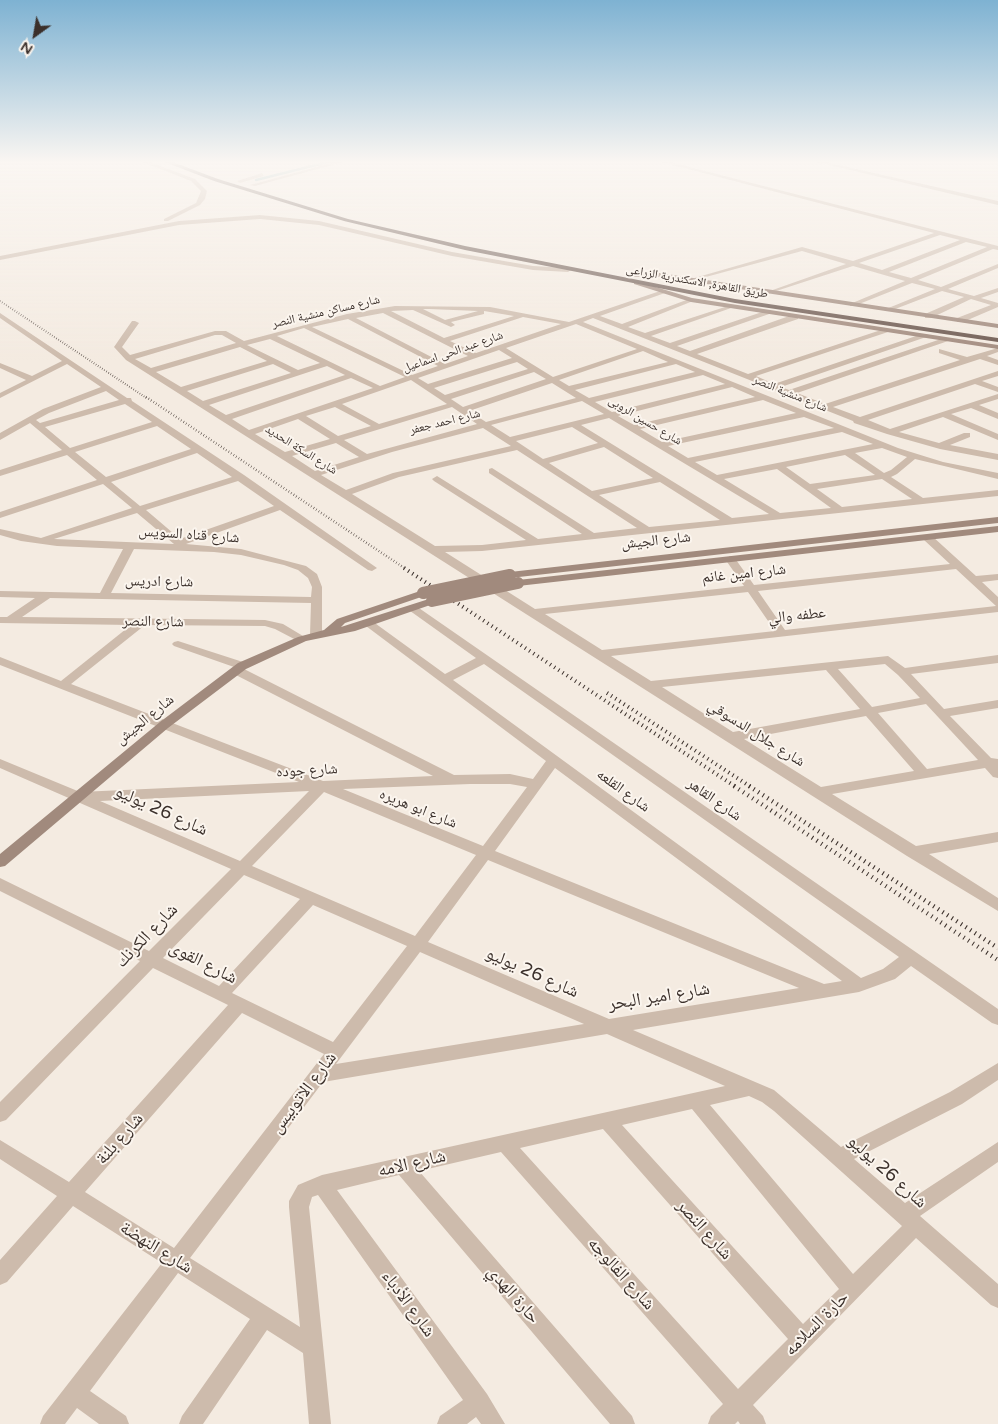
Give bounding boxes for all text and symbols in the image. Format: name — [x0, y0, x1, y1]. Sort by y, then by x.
north arrow — [10, 10, 60, 60]
text: N — [18, 38, 36, 58]
street label: طريق القاهرة, الاسكندرية الزراعى — [625, 262, 769, 302]
street label: شارع مساكن منشية النصر — [271, 293, 381, 331]
street label: شارع عبد الحى اسماعيل — [401, 328, 505, 376]
street label: شارع منشية النصر — [751, 373, 829, 415]
street label: شارع حسين الروبى — [606, 393, 684, 449]
street label: شارع احمد جعفر — [408, 406, 482, 438]
street label: شارع السكة الحديد — [262, 422, 340, 478]
street label: شارع قناه السويس — [138, 522, 240, 548]
street label: شارع الجيش — [620, 528, 692, 554]
street label: شارع امين غانم — [701, 561, 787, 587]
street label: شارع ادريس — [125, 572, 193, 592]
street label: عطفه والي — [767, 604, 827, 628]
street label: شارع النصر — [122, 612, 184, 632]
street label: شارع الجيش — [112, 691, 178, 749]
street label: شارع جلال الدسوقي — [704, 697, 808, 771]
street label: شارع جوده — [276, 760, 338, 782]
street label: شارع القلعه — [593, 766, 653, 816]
street label: شارع القاهر — [683, 775, 745, 825]
street label: شارع 26 يوليو — [111, 781, 211, 841]
street label: شارع ابو هريره — [377, 785, 459, 833]
street label: شارع الكرنك — [111, 899, 183, 973]
street label: شارع القوى — [165, 937, 241, 989]
street label: شارع 26 يوليو — [482, 943, 582, 1003]
street label: شارع امير البحر — [607, 978, 711, 1016]
street label: شارع الاتوبيس — [266, 1048, 342, 1138]
street label: شارع بلنة — [92, 1109, 148, 1169]
street label: شارع 26 يوليو — [843, 1131, 931, 1213]
street label: شارع الامه — [376, 1146, 448, 1182]
street label: شارع النصر — [671, 1195, 737, 1265]
street label: شارع النهضة — [116, 1217, 196, 1279]
street label: شارع الفالوجه — [583, 1233, 659, 1315]
street label: حارة الهدي — [482, 1262, 544, 1328]
street label: شارع الأدباء — [377, 1266, 439, 1342]
street label: حارة السلامه — [780, 1287, 854, 1361]

